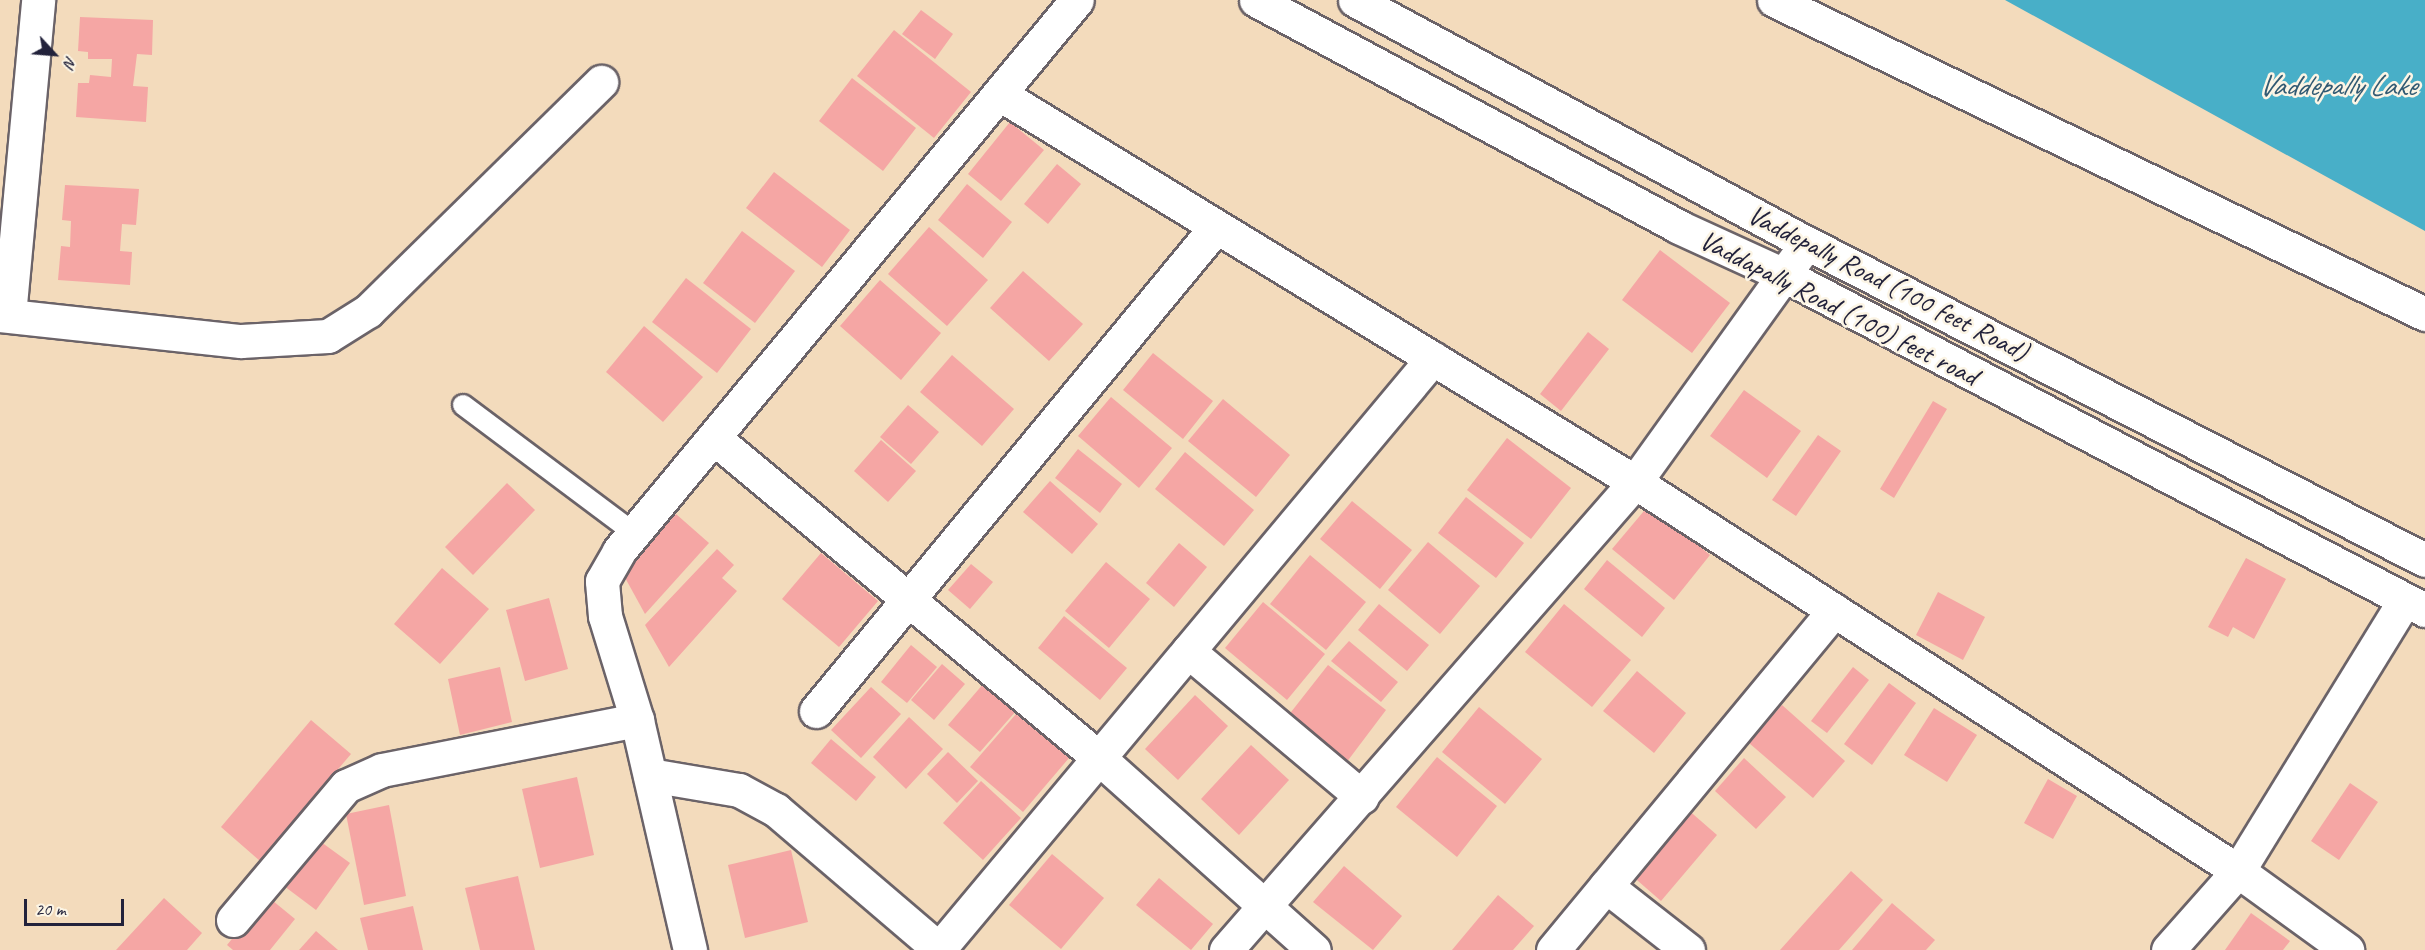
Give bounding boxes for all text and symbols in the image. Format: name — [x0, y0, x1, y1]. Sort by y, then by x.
north arrow — [24, 24, 84, 84]
text: N — [59, 53, 81, 71]
water label: Vaddepally Lake — [2258, 67, 2416, 103]
street label: Vaddepally Road (100 feet Road) — [1742, 198, 2034, 368]
street label: Vaddapally Road (100) feet road — [1695, 223, 1983, 393]
scale bar — [27, 887, 128, 925]
text: 20 m — [35, 898, 66, 920]

